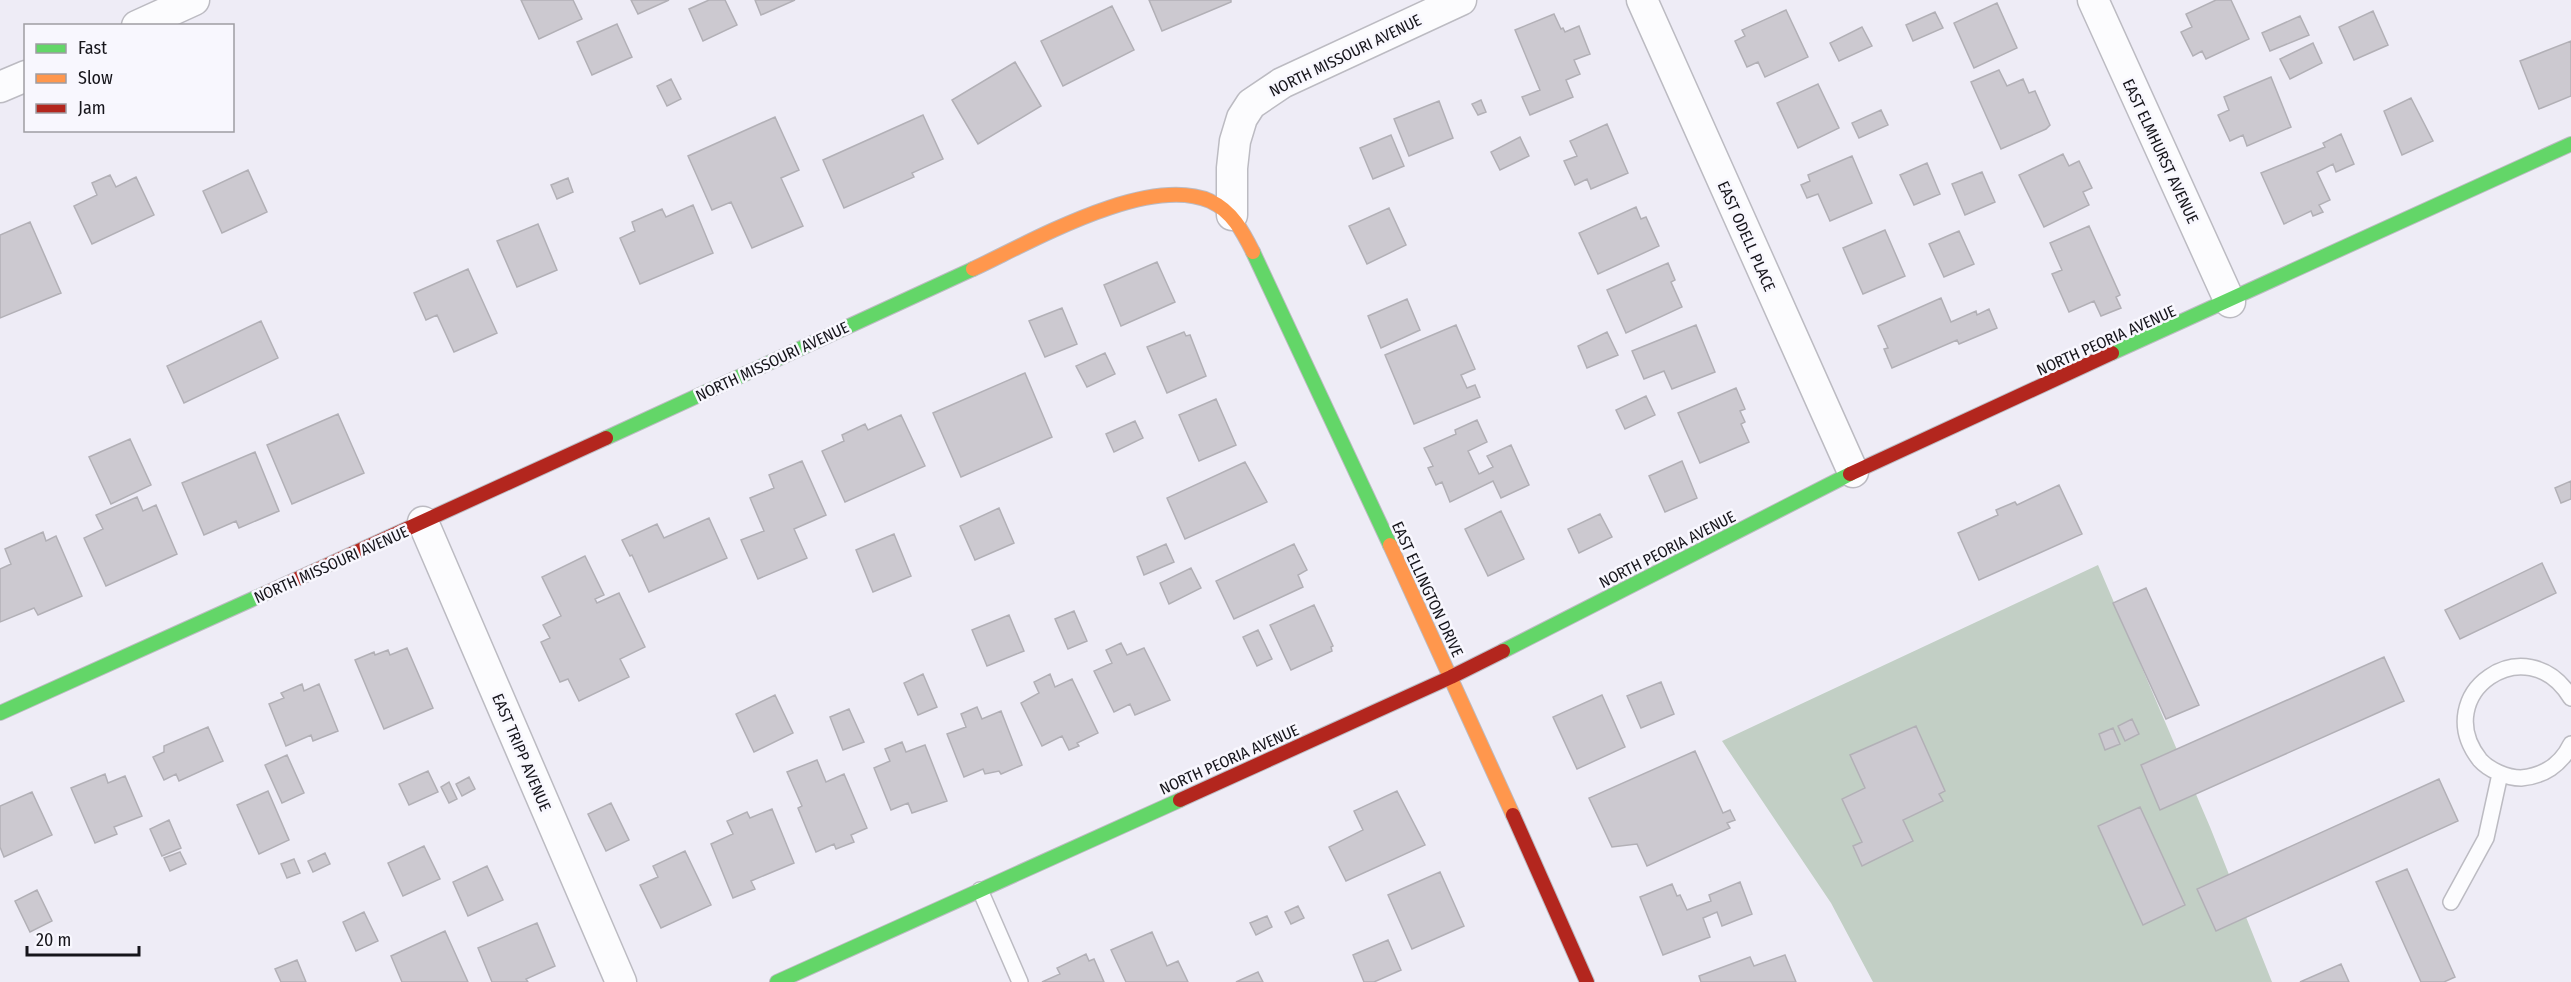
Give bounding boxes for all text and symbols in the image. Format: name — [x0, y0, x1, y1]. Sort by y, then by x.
street label: NORTH MISSOURI AVENUE — [1266, 10, 1424, 101]
legend — [24, 24, 234, 132]
text: Fast — [78, 37, 107, 59]
text: Slow — [78, 67, 113, 89]
street label: EAST ELMHURST AVENUE — [2119, 76, 2202, 227]
text: Jam — [78, 97, 106, 119]
street label: EAST ODELL PLACE — [1714, 178, 1779, 294]
street label: NORTH PEORIA AVENUE — [2034, 301, 2179, 380]
street label: NORTH MISSOURI AVENUE — [693, 318, 852, 405]
street label: NORTH PEORIA AVENUE — [1596, 507, 1739, 592]
street label: EAST ELLINGTON DRIVE — [1388, 518, 1467, 660]
street label: NORTH MISSOURI AVENUE — [251, 522, 411, 607]
street label: EAST TRIPP AVENUE — [488, 691, 555, 814]
street label: NORTH PEORIA AVENUE — [1157, 720, 1302, 799]
scale bar — [27, 919, 140, 957]
text: 20 m — [36, 929, 71, 951]

